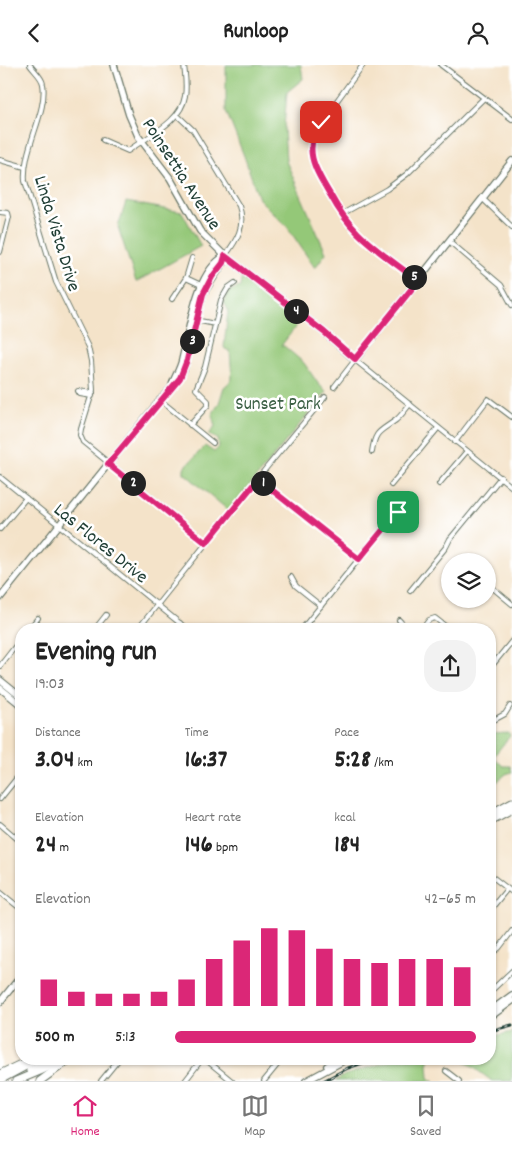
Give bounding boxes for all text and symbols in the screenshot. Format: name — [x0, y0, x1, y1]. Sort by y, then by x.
text: Runloop — [223, 17, 289, 48]
icon: back — [20, 19, 48, 47]
icon: person — [464, 19, 492, 47]
pin — [300, 101, 342, 143]
icon: check — [307, 108, 335, 136]
street label: Poinsettia Avenue — [134, 114, 226, 236]
street label: Linda Vista Drive — [25, 173, 86, 295]
pin: 5 — [402, 265, 426, 289]
text: 5 — [411, 267, 418, 287]
pin: 4 — [284, 299, 308, 323]
text: 4 — [294, 301, 299, 321]
pin: 3 — [180, 329, 204, 353]
text: 3 — [189, 331, 196, 351]
park label: Sunset Park — [235, 392, 321, 419]
pin: 2 — [120, 471, 146, 495]
pin: 1 — [250, 471, 276, 495]
text: 2 — [130, 473, 137, 493]
text: 1 — [262, 473, 265, 493]
pin — [377, 491, 419, 533]
street label: Las Flores Drive — [47, 498, 153, 591]
icon: arrive — [384, 498, 412, 526]
map controls — [441, 553, 496, 608]
button: layers — [441, 553, 496, 608]
text: Evening run — [35, 634, 157, 674]
button: share — [424, 640, 476, 692]
text: 19:03 — [35, 673, 64, 696]
text: Distance — [35, 723, 81, 743]
text: Time — [185, 723, 209, 743]
text: Pace — [334, 723, 359, 743]
text: 3.04 — [35, 743, 74, 779]
text: 16:37 — [185, 743, 227, 779]
text: 5:28 — [334, 743, 371, 779]
text: km — [74, 753, 93, 773]
text: /km — [371, 753, 394, 773]
text: Elevation — [35, 808, 84, 828]
text: Heart rate — [185, 808, 241, 828]
text: kcal — [334, 808, 356, 828]
text: 24 — [35, 828, 56, 864]
text: 146 — [185, 828, 213, 864]
text: 184 — [334, 828, 360, 864]
text: m — [56, 838, 69, 858]
text: bpm — [213, 838, 238, 858]
text: Elevation — [35, 888, 91, 911]
text: 42–65 m — [425, 888, 476, 911]
text: 500 m — [35, 1026, 75, 1049]
text: 5:13 — [115, 1026, 136, 1049]
tab: Home — [71, 1092, 100, 1142]
tab: Map — [241, 1092, 269, 1142]
tab: Saved — [410, 1092, 441, 1142]

